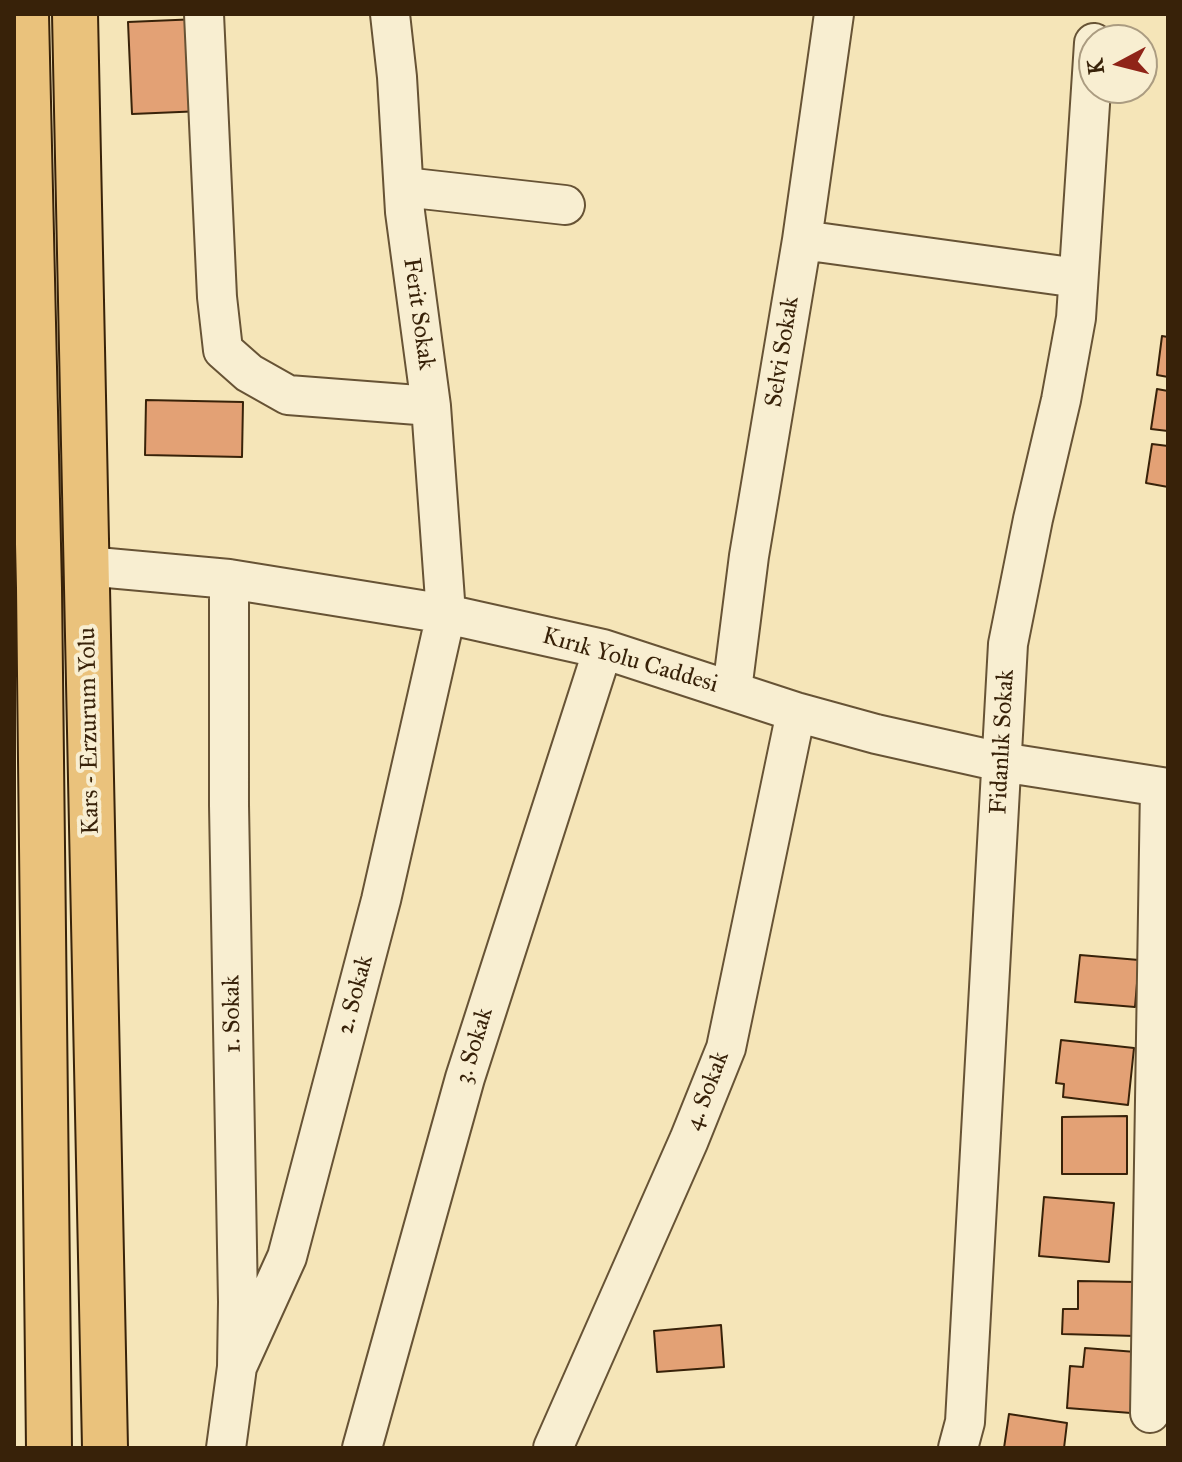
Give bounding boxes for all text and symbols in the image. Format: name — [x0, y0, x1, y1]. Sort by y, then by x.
north arrow — [1078, 24, 1158, 104]
text: K — [1081, 57, 1110, 76]
street label: Ferit Sokak — [396, 256, 440, 372]
street label: Selvi Sokak — [760, 295, 806, 409]
street label: Kırık Yolu Caddesi — [539, 622, 721, 700]
street label: Kars - Erzurum Yolu — [74, 627, 106, 835]
street label: Fidanlık Sokak — [985, 669, 1021, 815]
street label: 2. Sokak — [332, 952, 380, 1038]
street label: 1. Sokak — [218, 975, 248, 1053]
street label: 3. Sokak — [450, 1004, 500, 1088]
street label: 4. Sokak — [680, 1047, 736, 1135]

